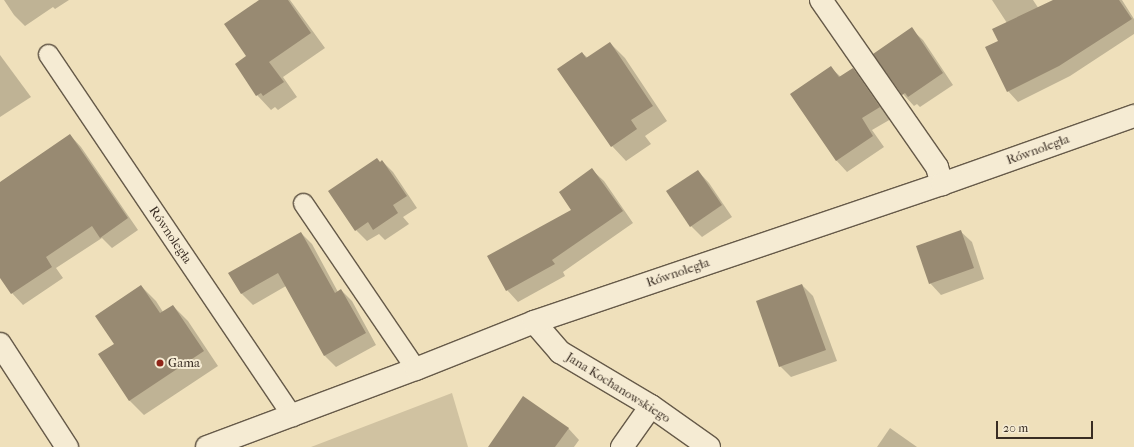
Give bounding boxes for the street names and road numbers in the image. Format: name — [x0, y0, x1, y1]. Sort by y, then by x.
street label: Równoległa — [1004, 131, 1072, 169]
street label: Równoległa — [145, 203, 195, 267]
street label: Równoległa — [644, 255, 712, 291]
street label: Jana Kochanowskiego — [563, 349, 673, 427]

